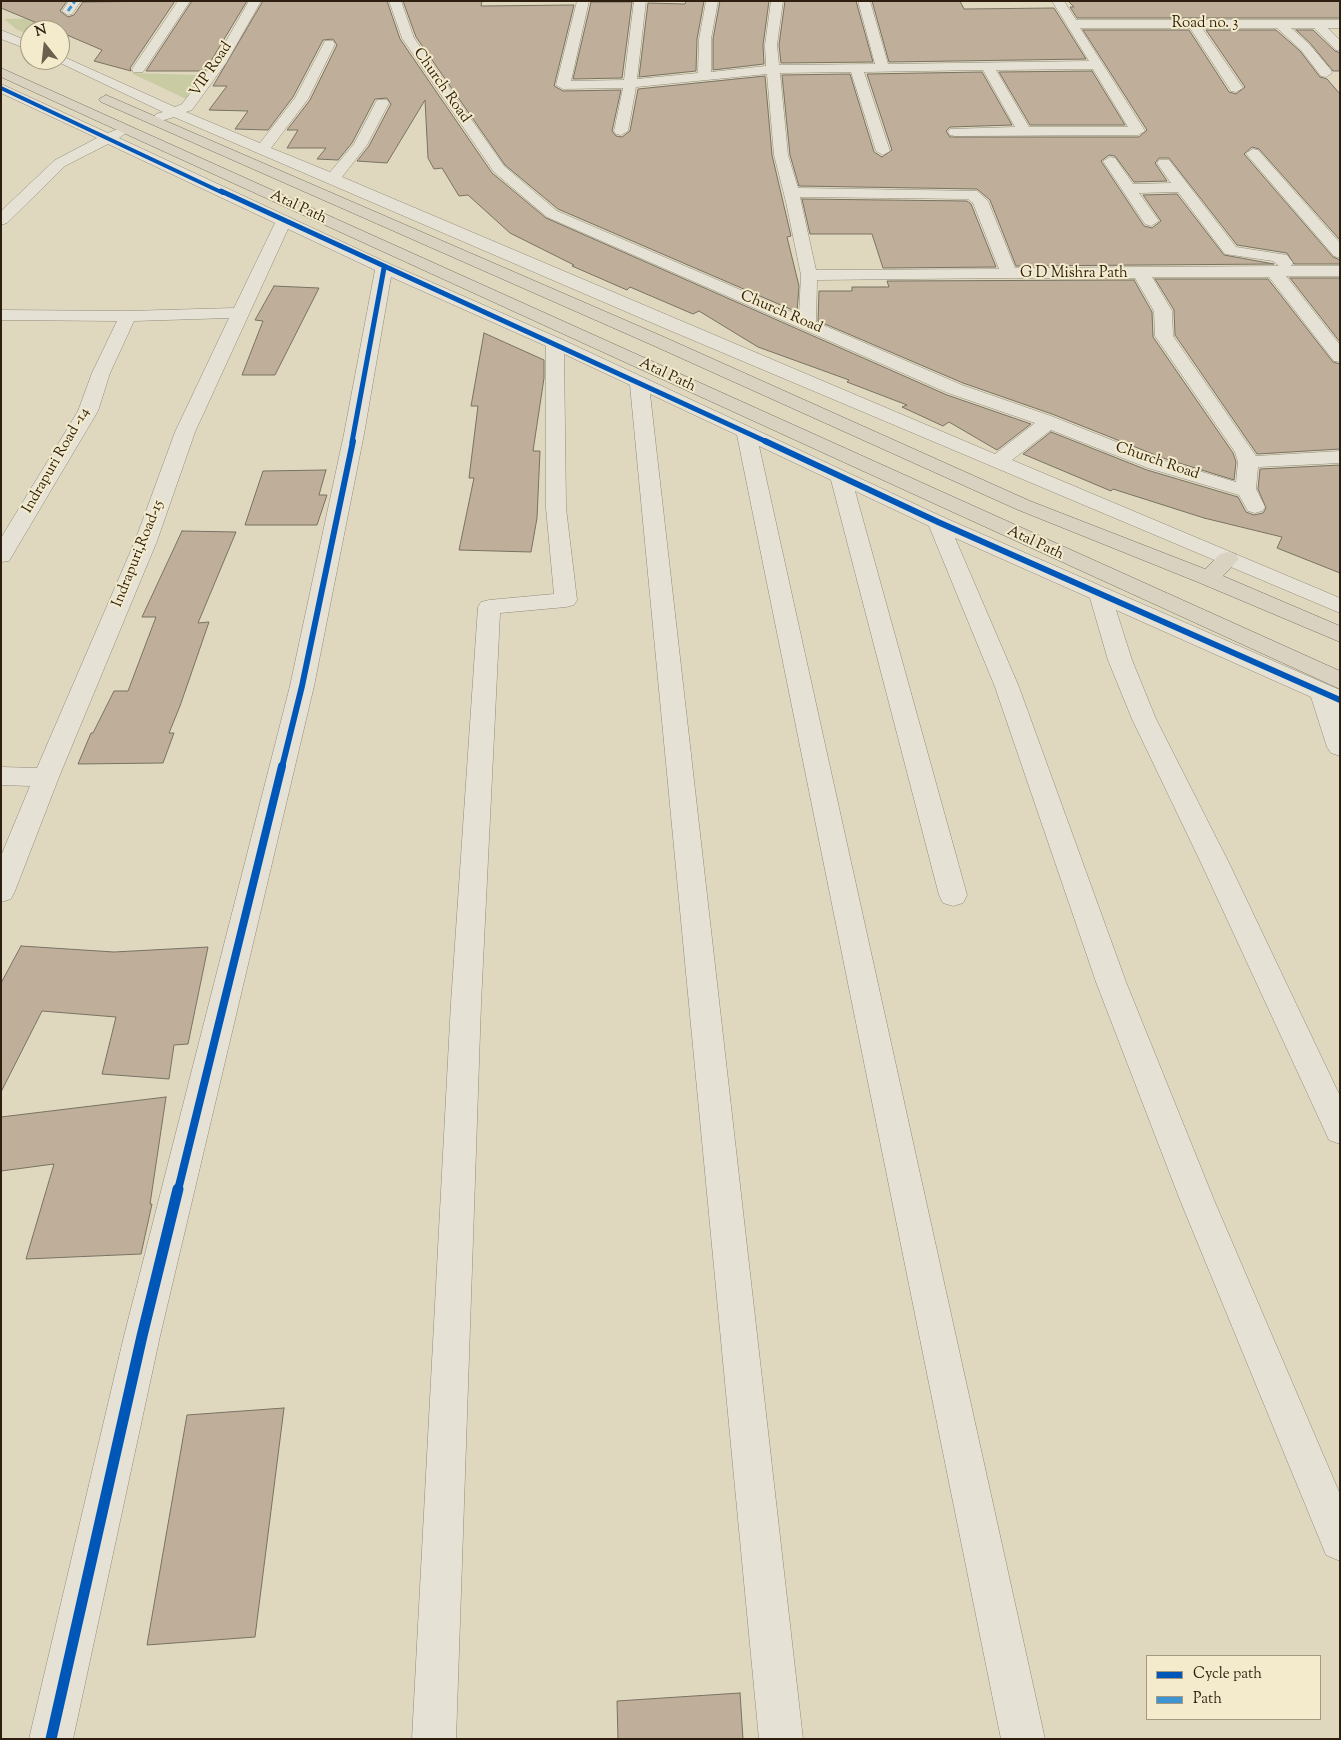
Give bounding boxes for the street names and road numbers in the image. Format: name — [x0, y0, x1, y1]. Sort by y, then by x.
street label: Road no. 3 — [1172, 15, 1238, 33]
street label: VIP Road — [187, 39, 237, 101]
street label: Church Road — [409, 45, 473, 127]
street label: Atal Path — [267, 187, 329, 229]
street label: G D Mishra Path — [1020, 265, 1128, 283]
street label: Church Road — [737, 288, 825, 338]
street label: Atal Path — [636, 355, 698, 397]
street label: Indrapuri Road -14 — [19, 405, 95, 517]
street label: Church Road — [1113, 439, 1201, 485]
street label: Indrapuri,Road-15 — [109, 498, 169, 610]
street label: Atal Path — [1004, 523, 1066, 565]

